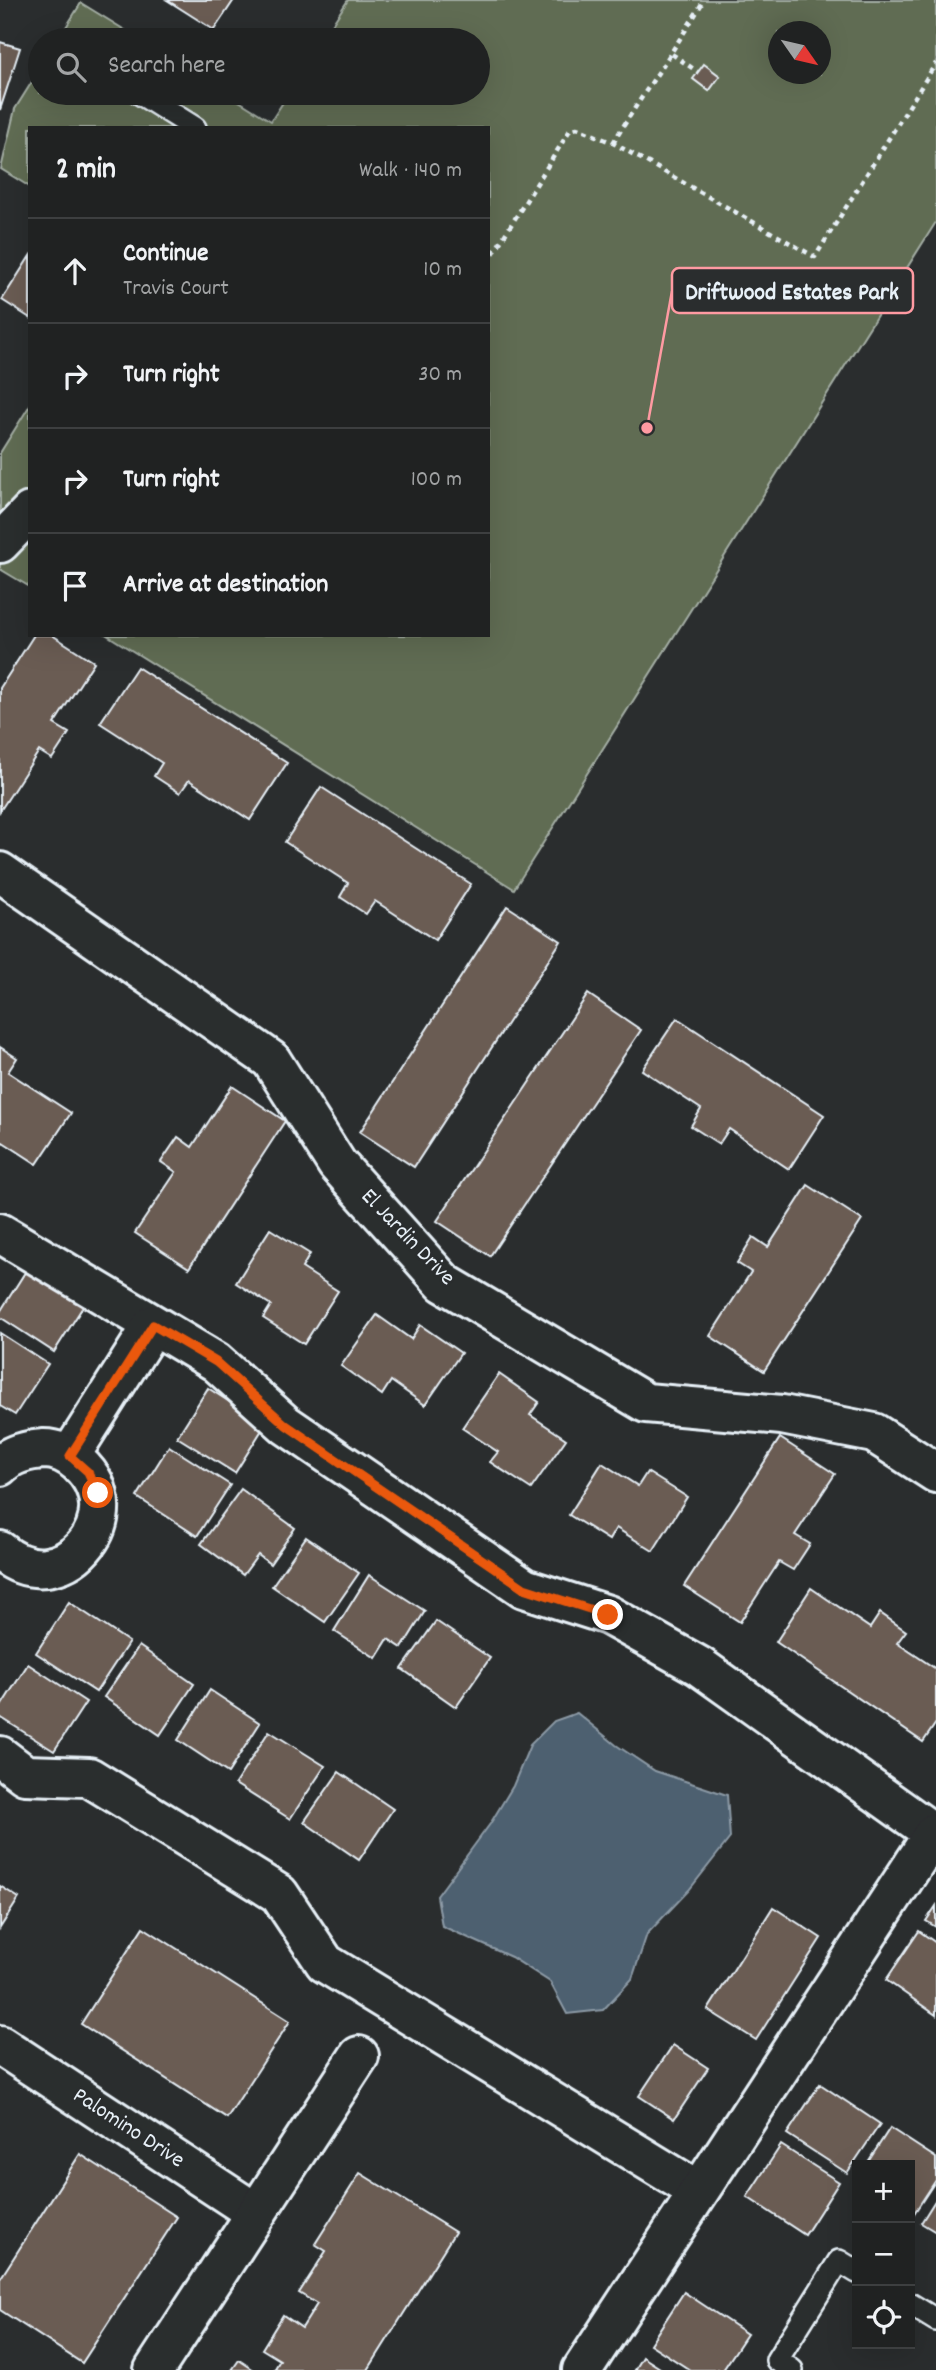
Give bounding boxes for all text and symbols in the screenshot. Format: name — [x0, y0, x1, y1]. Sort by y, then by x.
north arrow — [768, 21, 831, 84]
search box — [28, 28, 490, 105]
icon: search — [52, 48, 90, 86]
text: Search here — [108, 48, 226, 85]
text: 2 min — [56, 150, 116, 193]
text: Walk · 140 m — [359, 155, 462, 188]
text: Continue — [123, 236, 208, 273]
icon: ahead — [56, 252, 94, 290]
text: 10 m — [423, 254, 462, 287]
callout: Driftwood Estates Park — [672, 268, 913, 313]
text: Travis Court — [123, 273, 229, 306]
text: Driftwood Estates Park — [685, 277, 899, 311]
icon: right — [56, 357, 94, 395]
text: Turn right — [123, 357, 220, 394]
text: 30 m — [418, 359, 462, 392]
icon: right — [56, 462, 94, 500]
text: Turn right — [123, 462, 220, 499]
text: 100 m — [411, 464, 462, 497]
icon: arrive — [56, 567, 94, 605]
text: Arrive at destination — [123, 567, 328, 604]
street label: El Jardin Drive — [352, 1182, 462, 1294]
route start — [82, 1477, 113, 1508]
route end — [592, 1599, 623, 1630]
street label: Palomino Drive — [66, 2080, 190, 2178]
map controls — [852, 2160, 915, 2349]
button: + — [852, 2160, 915, 2223]
button: − — [852, 2223, 915, 2286]
button: locate — [852, 2286, 915, 2349]

